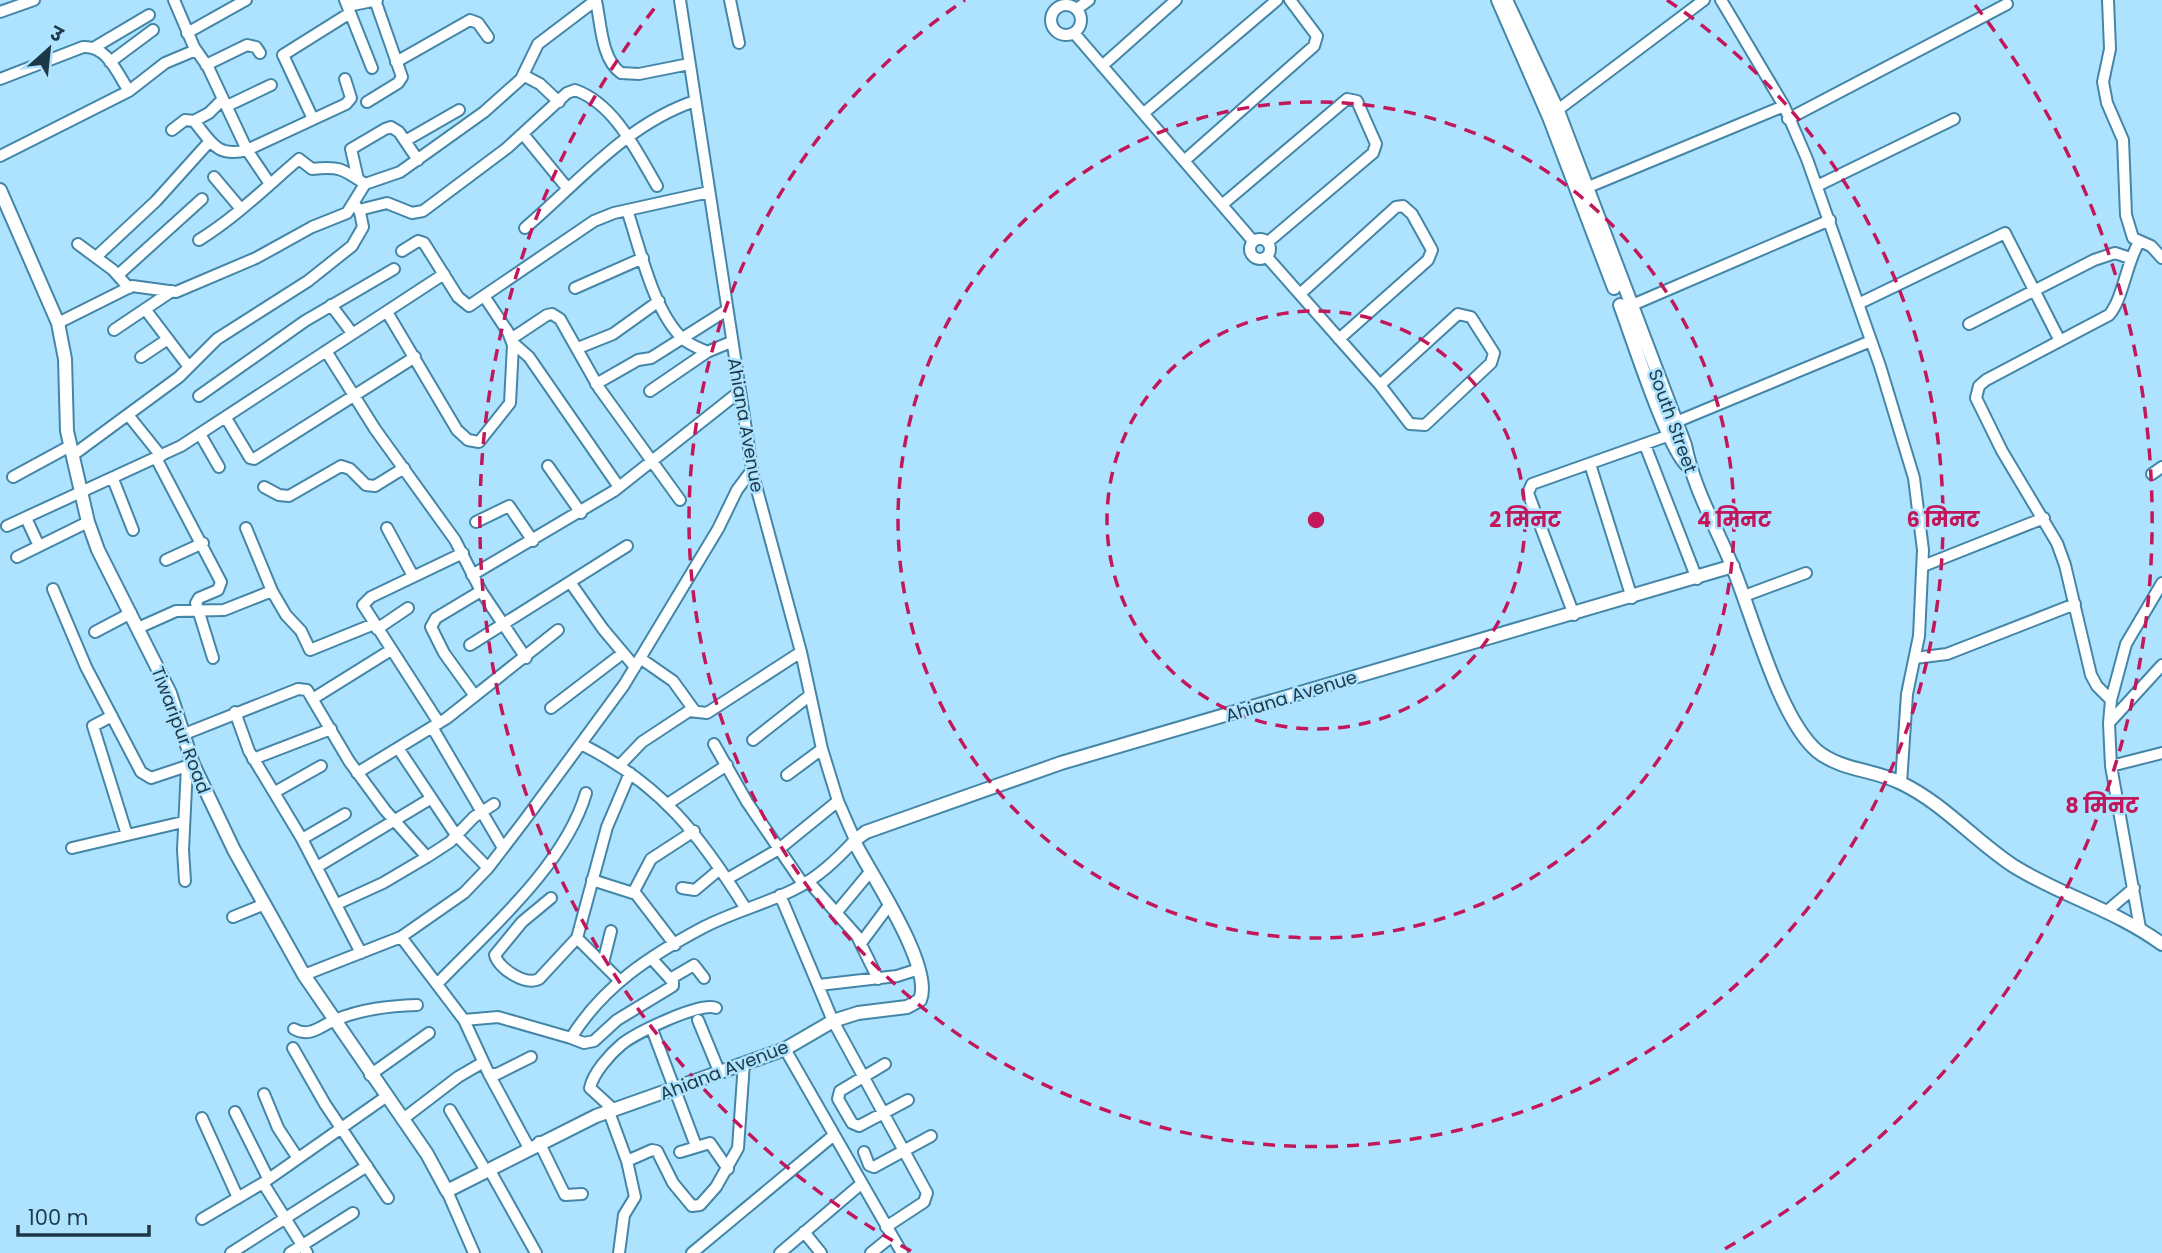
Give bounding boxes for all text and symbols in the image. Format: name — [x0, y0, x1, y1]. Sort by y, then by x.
north arrow — [14, 14, 84, 84]
text: उ — [45, 19, 69, 49]
street label: Ahiana Avenue — [722, 356, 770, 494]
street label: South Street — [1643, 365, 1703, 477]
text: 2 मिनट — [1489, 505, 1561, 534]
text: 4 मिनट — [1697, 505, 1771, 534]
text: 6 मिनट — [1906, 505, 1980, 534]
centre of rings — [1304, 508, 1328, 532]
street label: Tiwaripur Road — [145, 663, 217, 797]
street label: Ahiana Avenue — [1222, 664, 1360, 728]
text: 8 मिनट — [2065, 791, 2139, 820]
street label: Ahiana Avenue — [656, 1034, 792, 1106]
scale bar — [18, 1194, 149, 1238]
text: 100 m — [28, 1203, 88, 1232]

